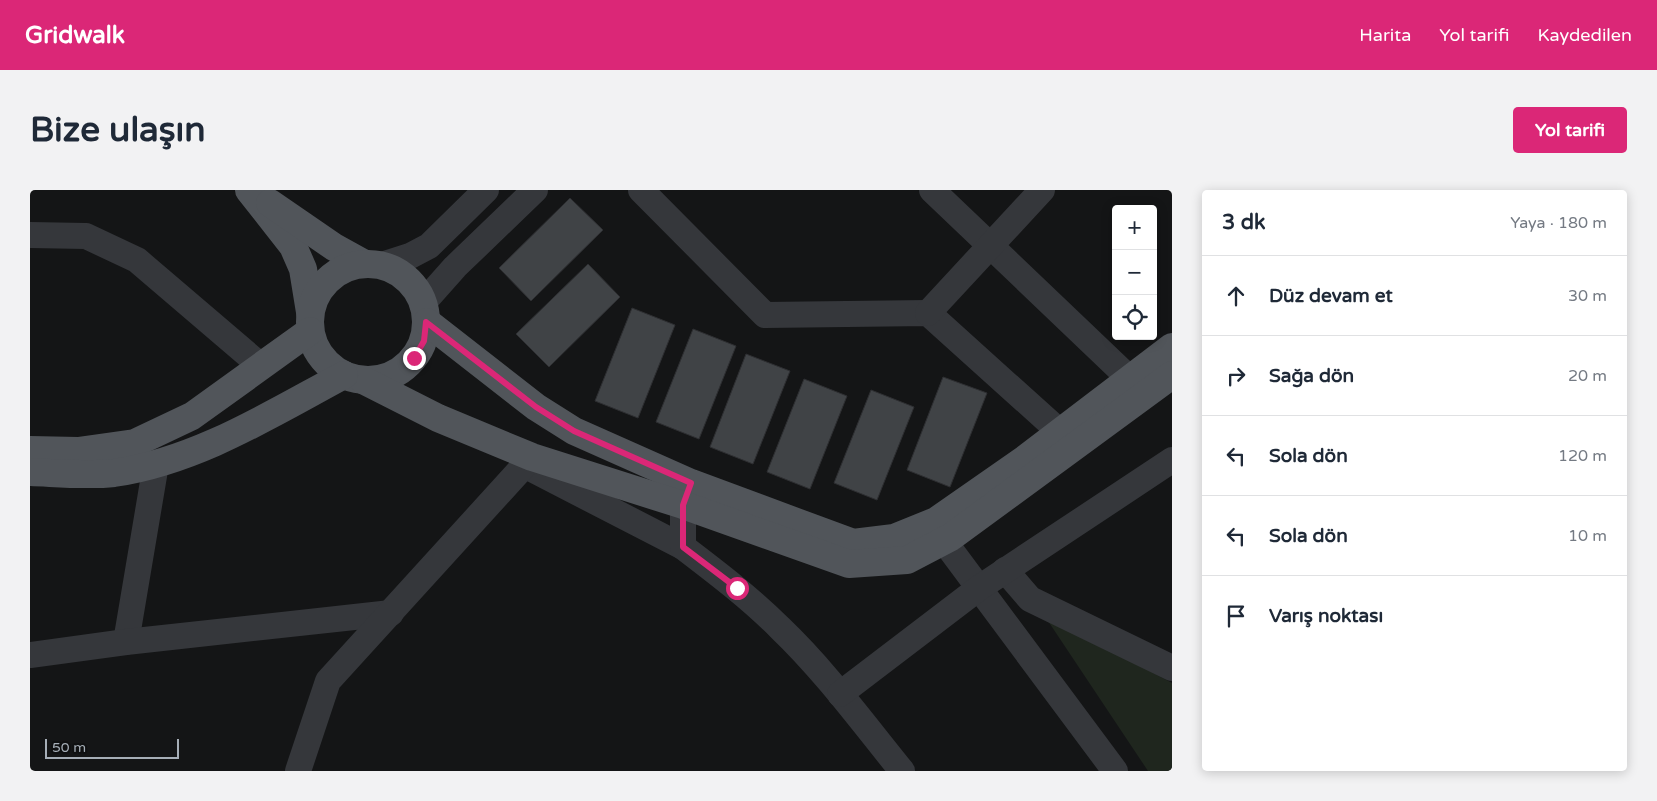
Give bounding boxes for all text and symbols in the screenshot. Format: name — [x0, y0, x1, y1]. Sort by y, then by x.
text: Gridwalk — [25, 21, 125, 50]
text: Harita — [1359, 24, 1411, 46]
text: Yol tarifi — [1439, 24, 1509, 46]
text: Kaydedilen — [1537, 24, 1632, 46]
button: Yol tarifi — [1513, 107, 1627, 153]
text: Bize ulaşın — [30, 109, 206, 151]
map controls — [1112, 205, 1157, 340]
button: + — [1112, 205, 1157, 250]
text: 3 dk — [1222, 210, 1265, 235]
text: Yaya · 180 m — [1510, 213, 1607, 233]
button: − — [1112, 250, 1157, 295]
icon: ahead — [1222, 282, 1250, 310]
text: Düz devam et — [1269, 285, 1393, 307]
text: 30 m — [1568, 286, 1607, 306]
button: locate — [1112, 295, 1157, 340]
route end — [403, 347, 426, 370]
icon: right — [1222, 362, 1250, 390]
text: Sağa dön — [1269, 365, 1354, 387]
text: 20 m — [1568, 366, 1607, 386]
icon: left — [1222, 442, 1250, 470]
text: Sola dön — [1269, 445, 1348, 467]
text: 120 m — [1558, 446, 1607, 466]
icon: left — [1222, 522, 1250, 550]
text: Sola dön — [1269, 525, 1348, 547]
text: 10 m — [1568, 526, 1607, 546]
route start — [726, 577, 749, 600]
icon: arrive — [1222, 602, 1250, 630]
text: Varış noktası — [1269, 605, 1383, 627]
scale bar — [45, 736, 179, 759]
text: 50 m — [52, 739, 86, 756]

